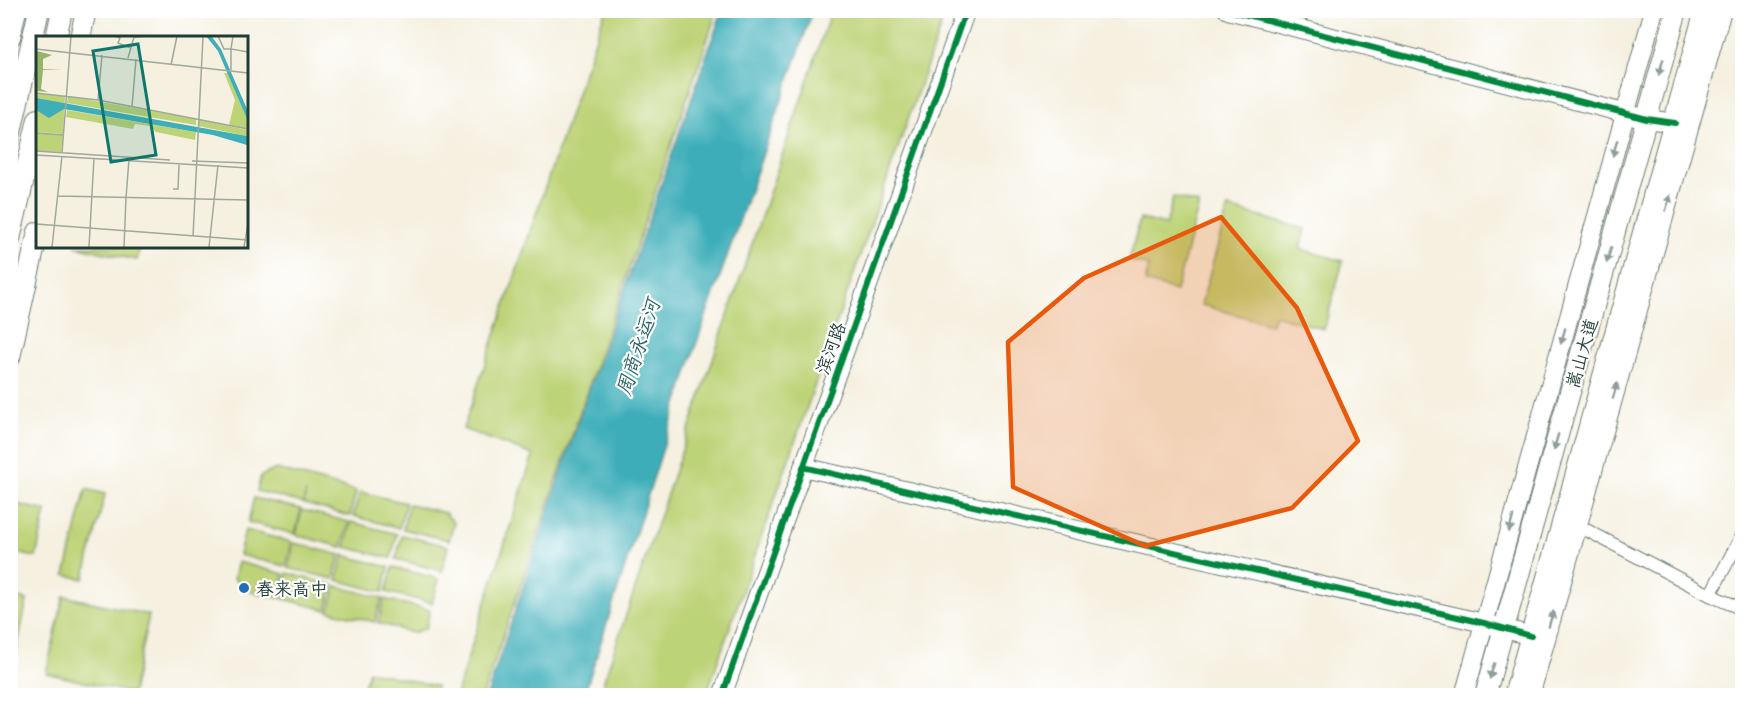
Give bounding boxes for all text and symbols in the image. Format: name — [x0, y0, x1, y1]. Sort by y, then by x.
inset map — [36, 36, 248, 248]
one-way arrow — [1656, 58, 1665, 76]
one-way arrow — [1610, 139, 1620, 157]
one-way arrow — [1664, 194, 1673, 212]
one-way arrow — [1603, 245, 1613, 264]
water label: 周商永运河 — [609, 293, 666, 399]
street label: 嵩山大道 — [1560, 315, 1602, 391]
street label: 滨河路 — [809, 319, 851, 377]
one-way arrow — [1558, 327, 1568, 345]
one-way arrow — [1611, 382, 1620, 400]
one-way arrow — [1551, 433, 1560, 451]
one-way arrow — [1506, 515, 1515, 533]
place label: 春来高中 — [256, 576, 328, 600]
marker: 春来高中 — [237, 581, 251, 595]
one-way arrow — [1547, 610, 1556, 628]
one-way arrow — [1487, 662, 1496, 680]

